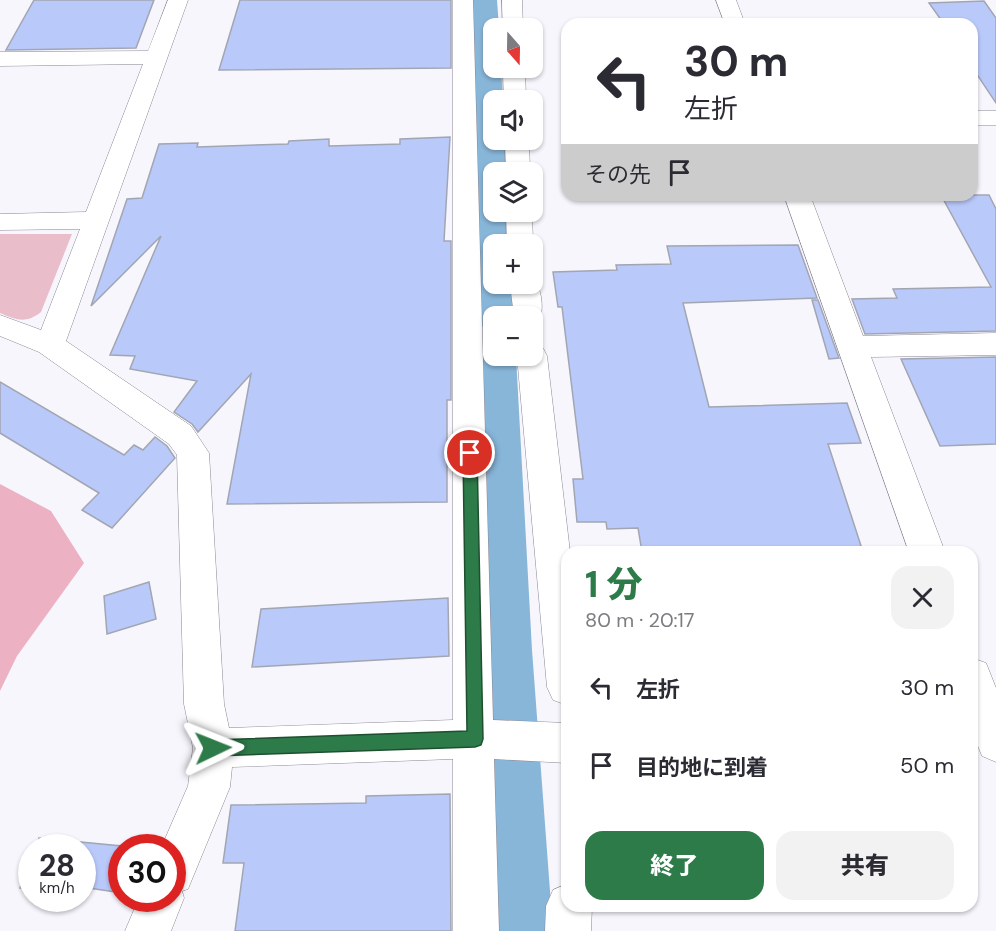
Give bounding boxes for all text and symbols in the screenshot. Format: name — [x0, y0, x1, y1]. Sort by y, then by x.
north arrow — [483, 18, 543, 78]
map controls — [483, 18, 543, 366]
text: 30 m — [684, 34, 788, 89]
icon: left — [585, 42, 663, 120]
button: sound — [483, 90, 543, 150]
text: 左折 — [684, 91, 738, 126]
icon: arrive — [663, 156, 696, 189]
text: その先 — [585, 160, 651, 189]
button: layers — [483, 162, 543, 222]
button: + — [483, 234, 543, 294]
button: − — [483, 306, 543, 366]
pin — [444, 427, 495, 478]
icon: arrive — [453, 436, 486, 469]
text: 1 分 — [585, 561, 643, 608]
button: close — [891, 566, 954, 629]
text: 80 m · 20:17 — [585, 607, 695, 633]
icon: left — [585, 671, 618, 704]
text: 30 m — [900, 673, 954, 702]
text: 左折 — [636, 675, 680, 704]
position arrow — [181, 716, 245, 780]
icon: arrive — [585, 749, 618, 782]
text: 50 m — [900, 751, 954, 780]
text: 目的地に到着 — [636, 753, 768, 782]
button: 終了 — [585, 831, 764, 900]
button: 共有 — [776, 831, 954, 900]
speed limit sign: 30 — [108, 834, 186, 912]
text: 28 — [39, 846, 75, 885]
text: km/h — [39, 878, 75, 898]

